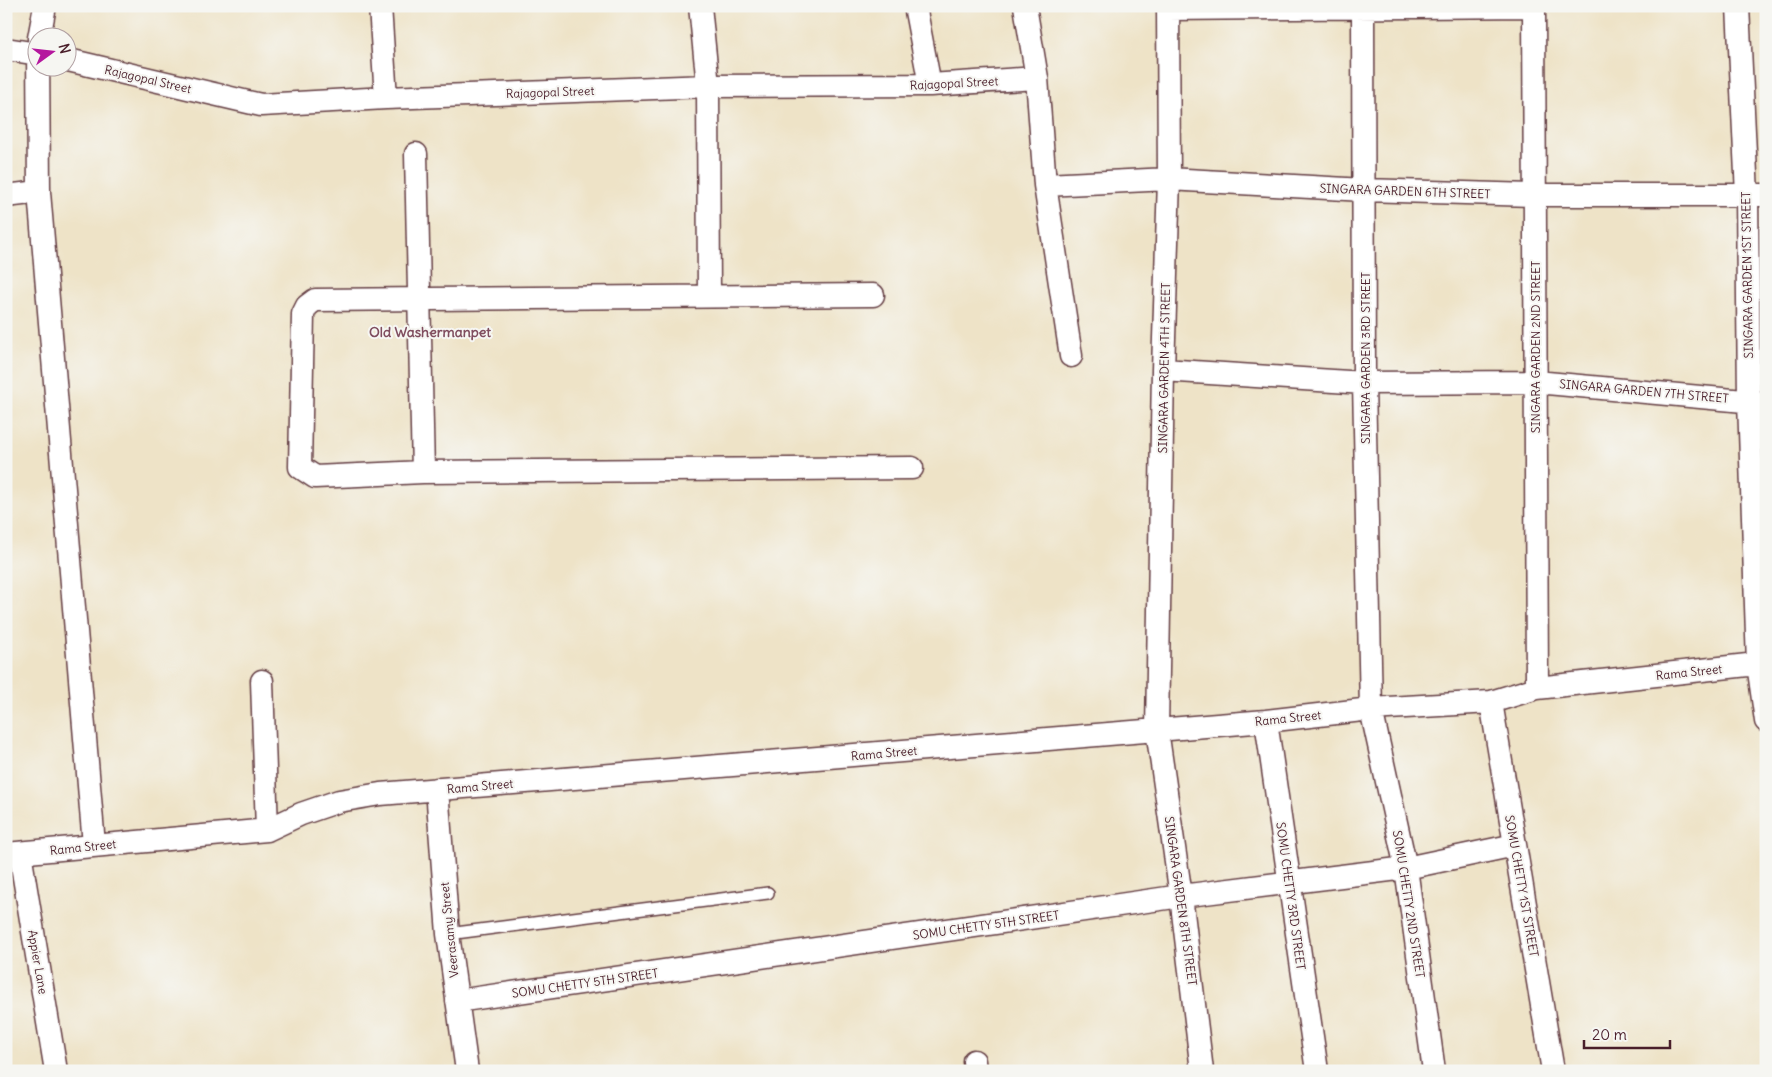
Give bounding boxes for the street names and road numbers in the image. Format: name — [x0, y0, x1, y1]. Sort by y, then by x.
street label: Rajagopal Street — [103, 62, 193, 96]
street label: Rajagopal Street — [909, 73, 999, 93]
street label: Rajagopal Street — [505, 83, 595, 101]
street label: SINGARA GARDEN 6TH STREET — [1319, 181, 1491, 201]
street label: SINGARA GARDEN 1ST STREET — [1738, 191, 1756, 359]
street label: SINGARA GARDEN 2ND STREET — [1528, 261, 1543, 433]
street label: SINGARA GARDEN 3RD STREET — [1358, 272, 1373, 444]
street label: SINGARA GARDEN 4TH STREET — [1155, 282, 1173, 454]
street label: SINGARA GARDEN 7TH STREET — [1559, 376, 1729, 406]
street label: Rama Street — [1655, 661, 1723, 683]
street label: Rama Street — [1254, 707, 1322, 729]
street label: Rama Street — [850, 743, 918, 763]
street label: Rama Street — [446, 776, 514, 796]
street label: SOMU CHETTY 1ST STREET — [1502, 814, 1542, 958]
street label: SINGARA GARDEN 8TH STREET — [1162, 815, 1200, 987]
street label: SOMU CHETTY 3RD STREET — [1273, 821, 1309, 971]
street label: SOMU CHETTY 2ND STREET — [1390, 829, 1428, 979]
street label: Rama Street — [49, 836, 117, 858]
street label: Veerasamy Street — [437, 881, 461, 979]
street label: SOMU CHETTY 5TH STREET — [912, 907, 1060, 943]
street label: Appier Lane — [25, 929, 51, 995]
street label: SOMU CHETTY 5TH STREET — [511, 965, 659, 1001]

